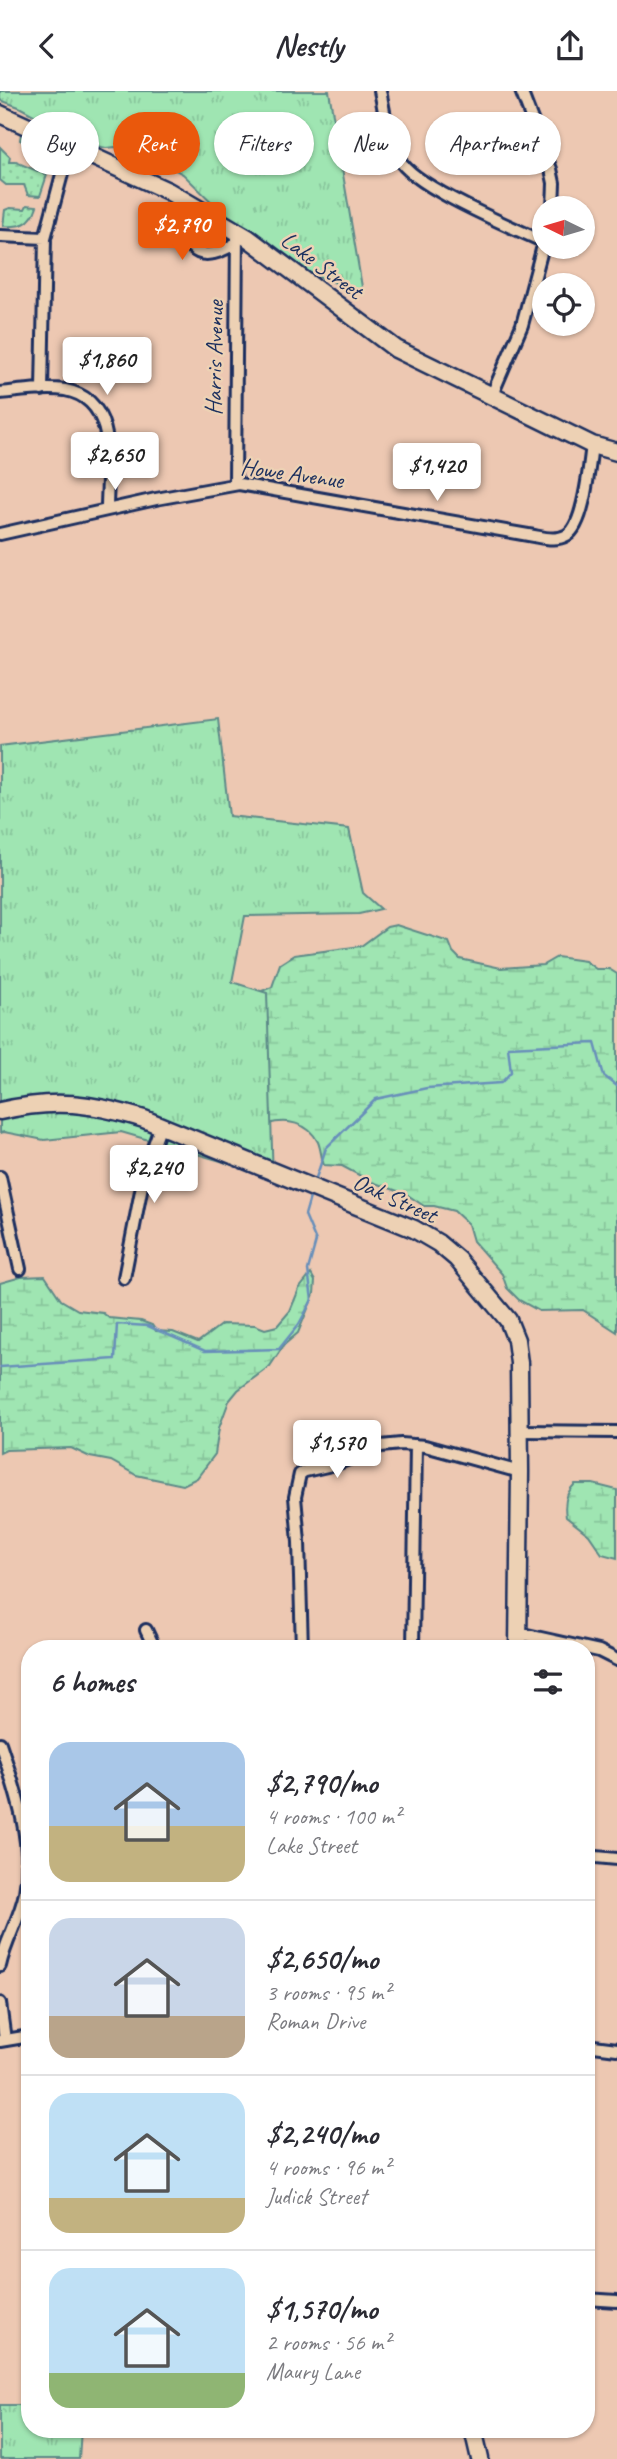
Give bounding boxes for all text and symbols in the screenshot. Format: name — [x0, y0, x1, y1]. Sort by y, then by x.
text: Nestly — [274, 25, 343, 66]
icon: back — [28, 27, 66, 65]
icon: share — [551, 27, 589, 65]
chip: Buy — [21, 112, 99, 175]
chip: Rent — [113, 112, 200, 175]
chip: Filters — [214, 112, 314, 175]
chip: New — [328, 112, 411, 175]
chip: Apartment — [425, 112, 561, 175]
north arrow — [532, 196, 595, 259]
map controls — [532, 196, 595, 336]
pin: $2,790 — [125, 202, 239, 262]
text: $2,790 — [154, 210, 210, 239]
street label: Lake Street — [275, 224, 371, 307]
button: locate — [532, 273, 595, 336]
street label: Harris Avenue — [198, 298, 230, 416]
pin: $1,860 — [50, 337, 164, 397]
text: $1,860 — [79, 345, 135, 374]
pin: $2,650 — [58, 433, 172, 492]
text: $2,650 — [87, 440, 143, 469]
pin: $1,420 — [380, 443, 494, 503]
street label: Howe Avenue — [239, 451, 347, 495]
text: $1,420 — [409, 451, 465, 480]
pin: $2,240 — [97, 1145, 211, 1205]
text: $2,240 — [126, 1153, 182, 1182]
street label: Oak Street — [348, 1166, 444, 1231]
pin: $1,570 — [280, 1421, 394, 1480]
text: $1,570 — [309, 1428, 365, 1457]
text: 6 homes — [49, 1663, 134, 1701]
icon: filters — [529, 1663, 567, 1701]
text: $2,790/mo — [266, 1764, 377, 1802]
icon: home — [105, 1770, 189, 1854]
text: 4 rooms · 100 m² — [266, 1802, 401, 1831]
text: Lake Street — [266, 1831, 357, 1860]
text: $2,650/mo — [266, 1940, 378, 1978]
icon: home — [105, 1946, 189, 2030]
text: 3 rooms · 95 m² — [266, 1978, 390, 2007]
text: Roman Drive — [266, 2007, 365, 2036]
text: $2,240/mo — [266, 2115, 378, 2153]
icon: home — [105, 2121, 189, 2205]
text: 4 rooms · 96 m² — [266, 2153, 390, 2182]
text: Judick Street — [266, 2182, 367, 2211]
text: $1,570/mo — [266, 2290, 377, 2328]
icon: home — [105, 2296, 189, 2380]
text: 2 rooms · 56 m² — [266, 2328, 390, 2357]
text: Maury Lane — [266, 2357, 360, 2386]

